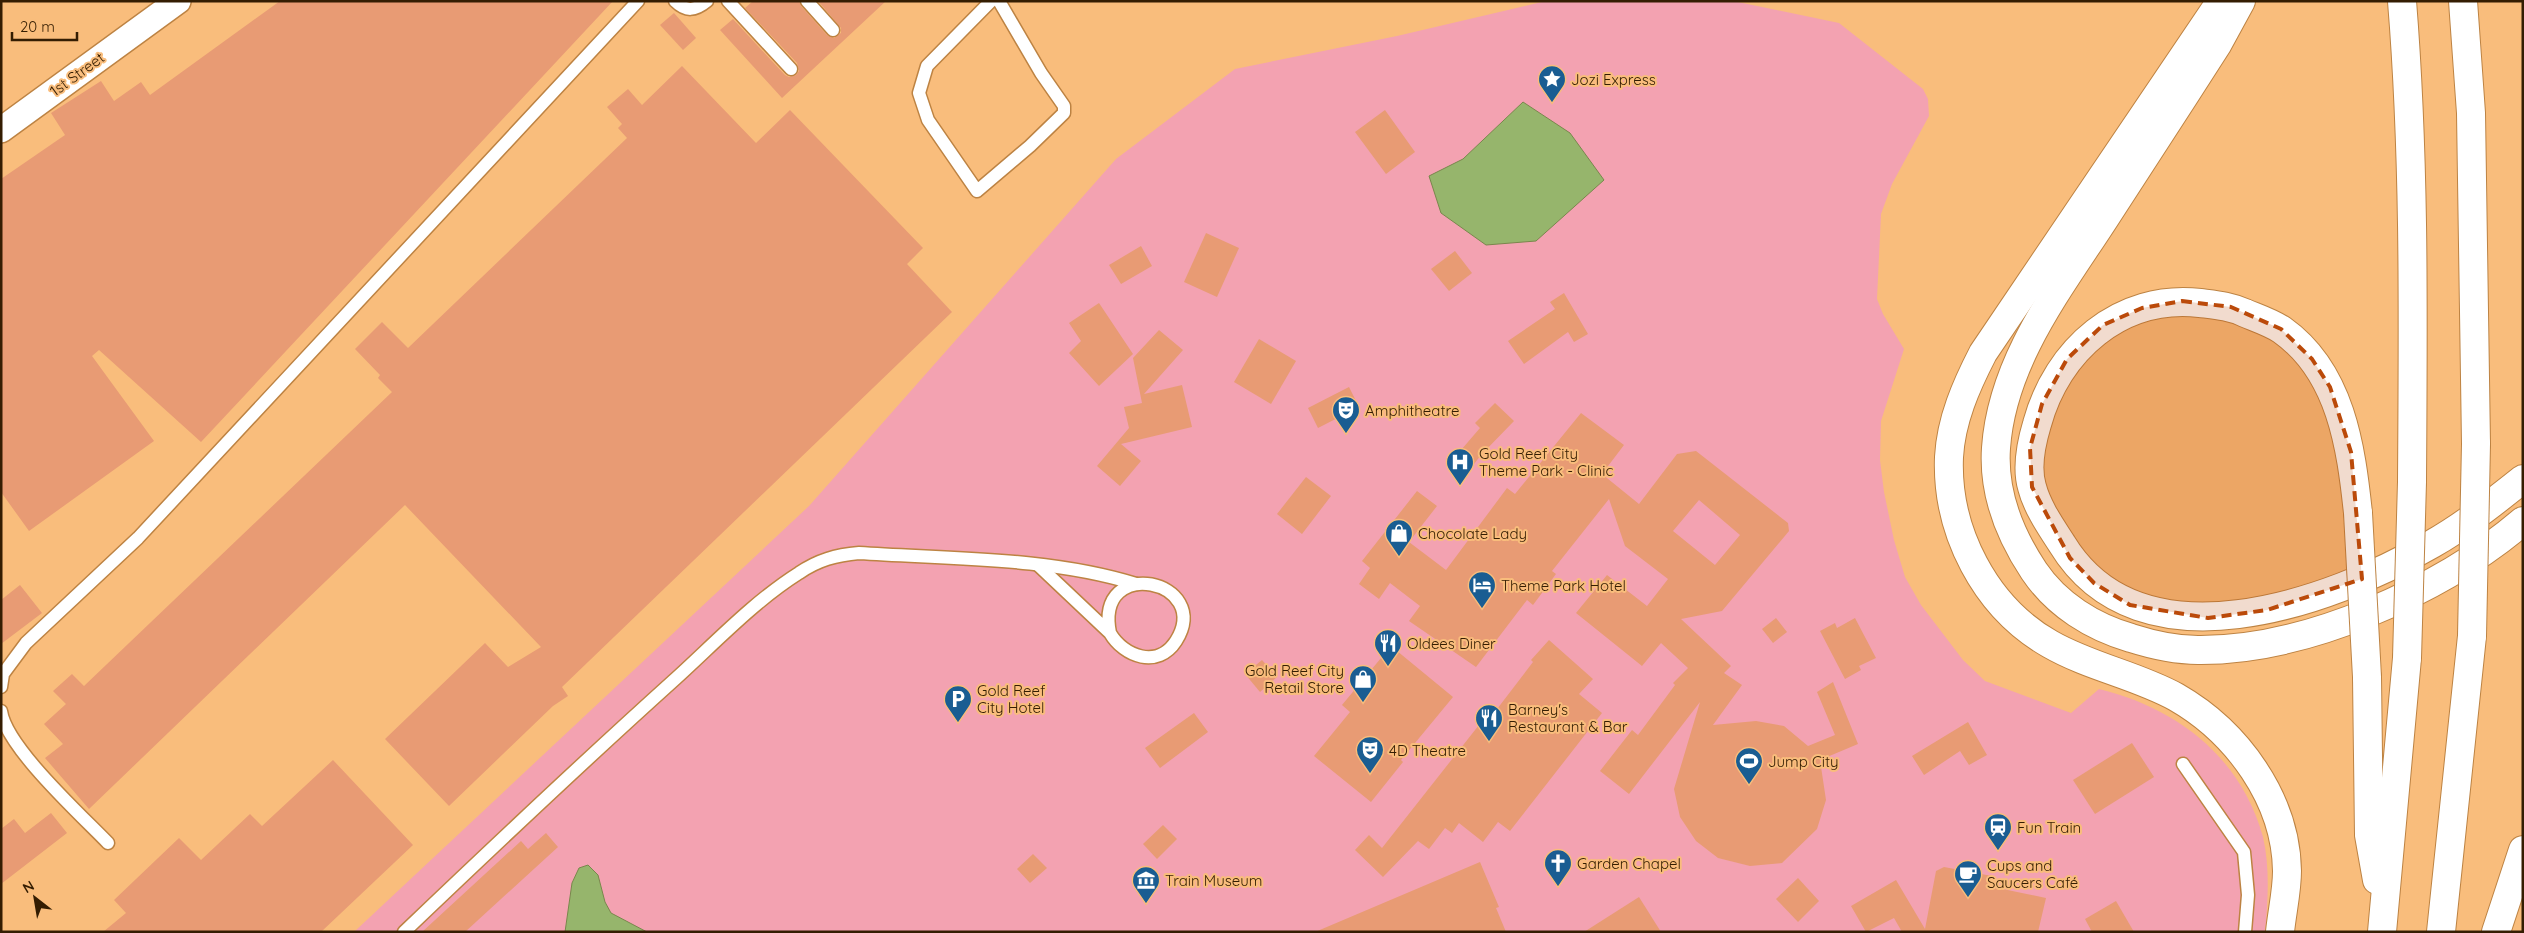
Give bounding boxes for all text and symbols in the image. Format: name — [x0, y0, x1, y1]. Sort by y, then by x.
scale bar — [12, 10, 78, 42]
text: 20 m — [20, 17, 55, 36]
street label: 1st Street — [46, 48, 108, 100]
place icon: Jozi Express — [1537, 64, 1567, 103]
place label: Jozi Express — [1571, 70, 1656, 89]
theatre icon: Amphitheatre — [1331, 395, 1361, 434]
place label: Amphitheatre — [1365, 401, 1459, 420]
place label: Gold Reef City Theme Park - Clinic — [1479, 444, 1613, 480]
hospital icon: Gold Reef City Theme Park - Clinic — [1445, 447, 1475, 486]
shop icon: Chocolate Lady — [1384, 518, 1414, 557]
place label: Chocolate Lady — [1418, 524, 1527, 543]
hotel icon: Theme Park Hotel — [1467, 570, 1497, 609]
place label: Theme Park Hotel — [1501, 576, 1626, 595]
restaurant icon: Oldees Diner — [1373, 628, 1403, 667]
place label: Oldees Diner — [1407, 634, 1496, 653]
place label: Gold Reef City Retail Store — [1245, 661, 1344, 697]
shop icon: Gold Reef City Retail Store — [1348, 664, 1378, 703]
place label: Gold Reef City Hotel — [977, 681, 1046, 717]
parking icon: Gold Reef City Hotel — [943, 684, 973, 723]
place label: Barney's Restaurant & Bar — [1508, 700, 1628, 736]
restaurant icon: Barney's Restaurant & Bar — [1474, 703, 1504, 742]
theatre icon: 4D Theatre — [1355, 735, 1385, 774]
place label: 4D Theatre — [1389, 741, 1466, 760]
sports icon: Jump City — [1734, 746, 1764, 785]
place label: Jump City — [1768, 752, 1839, 771]
station icon: Fun Train — [1983, 812, 2013, 851]
place label: Fun Train — [2017, 818, 2081, 837]
church icon: Garden Chapel — [1543, 848, 1573, 887]
place label: Garden Chapel — [1577, 854, 1681, 873]
place label: Cups and Saucers Café — [1987, 856, 2078, 892]
cafe icon: Cups and Saucers Café — [1953, 859, 1983, 898]
museum icon: Train Museum — [1131, 865, 1161, 904]
place label: Train Museum — [1165, 871, 1263, 890]
north arrow — [10, 873, 60, 923]
text: N — [19, 876, 37, 897]

